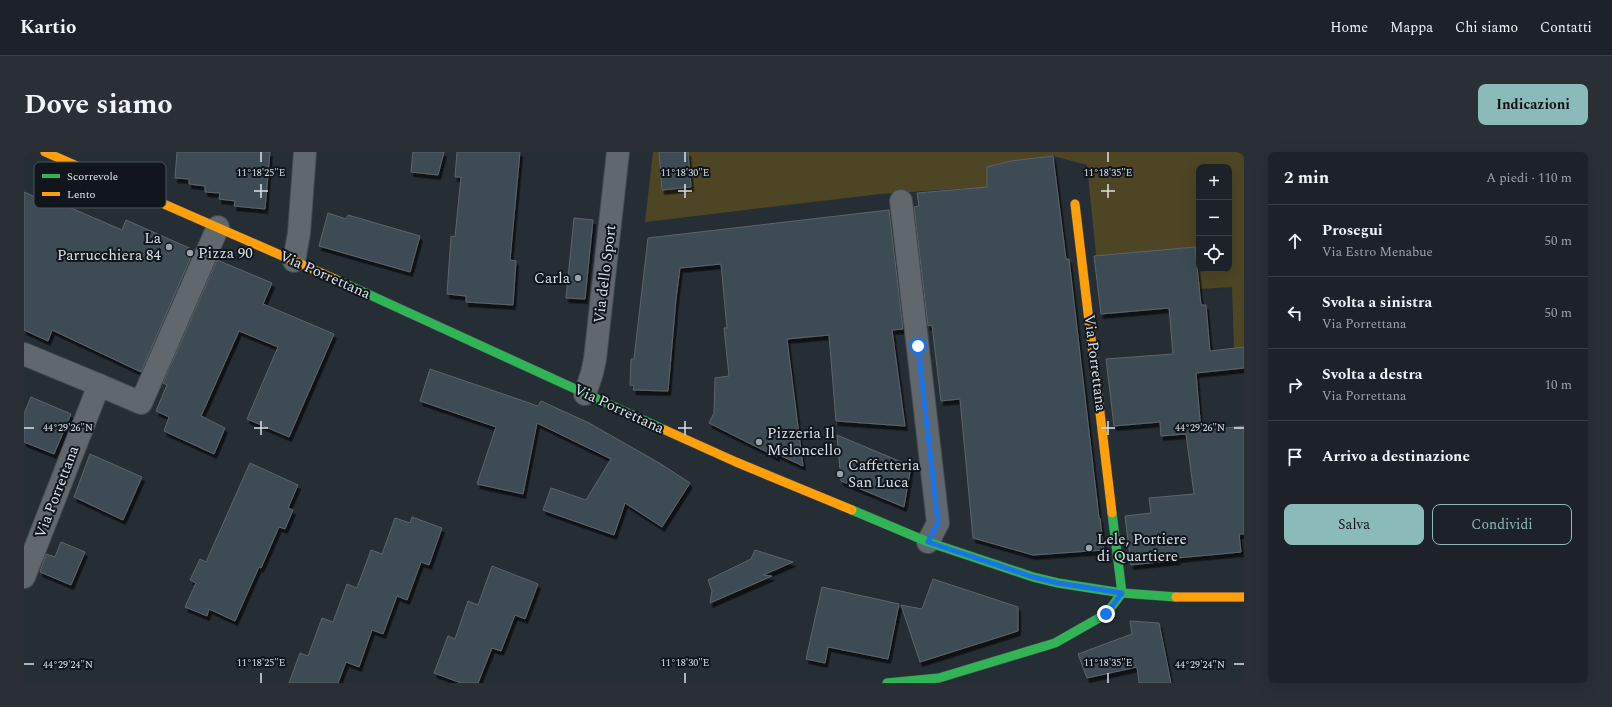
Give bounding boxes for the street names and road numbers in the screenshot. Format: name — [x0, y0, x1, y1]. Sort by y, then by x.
street label: Via dello Sport — [588, 223, 622, 325]
street label: Via Porrettana — [276, 245, 375, 306]
street label: Via Porrettana — [1078, 313, 1112, 413]
street label: Via Porrettana — [570, 378, 669, 440]
street label: Via Porrettana — [29, 442, 85, 542]

